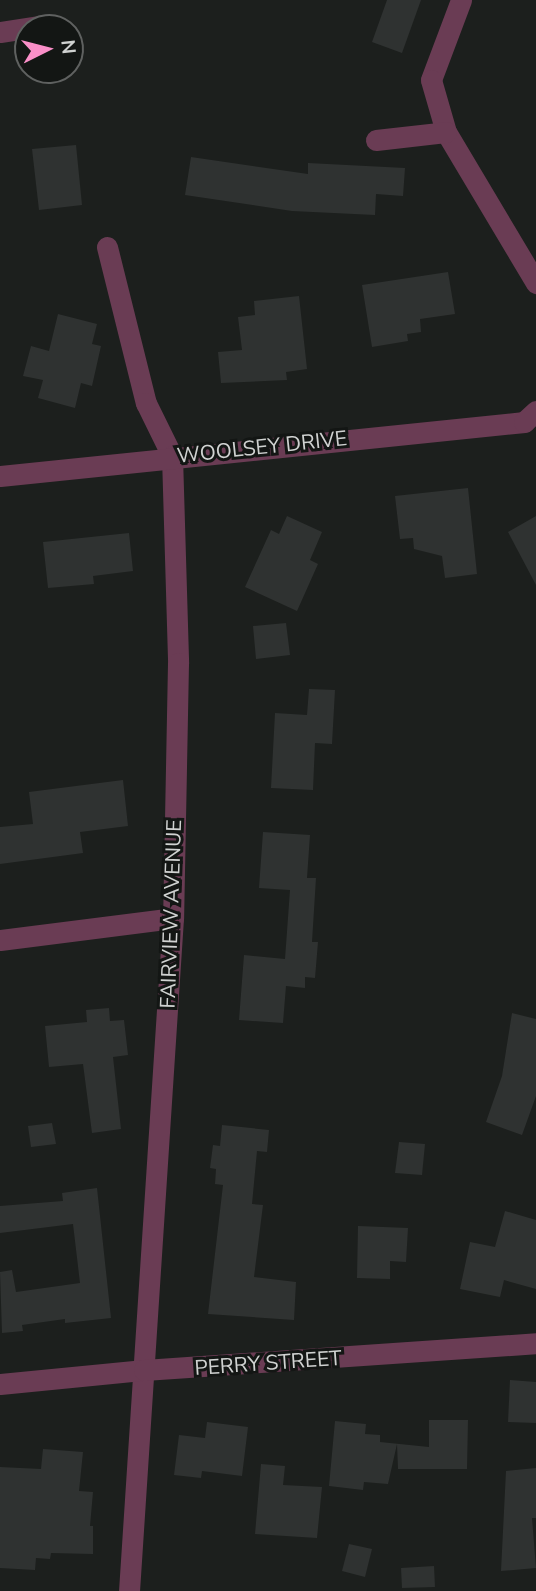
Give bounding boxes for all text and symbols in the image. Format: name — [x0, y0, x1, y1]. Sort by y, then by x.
north arrow — [14, 14, 84, 84]
text: N — [54, 39, 82, 55]
street label: WOOLSEY DRIVE — [176, 426, 348, 468]
street label: FAIRVIEW AVENUE — [155, 819, 187, 1009]
street label: PERRY STREET — [194, 1345, 342, 1381]

